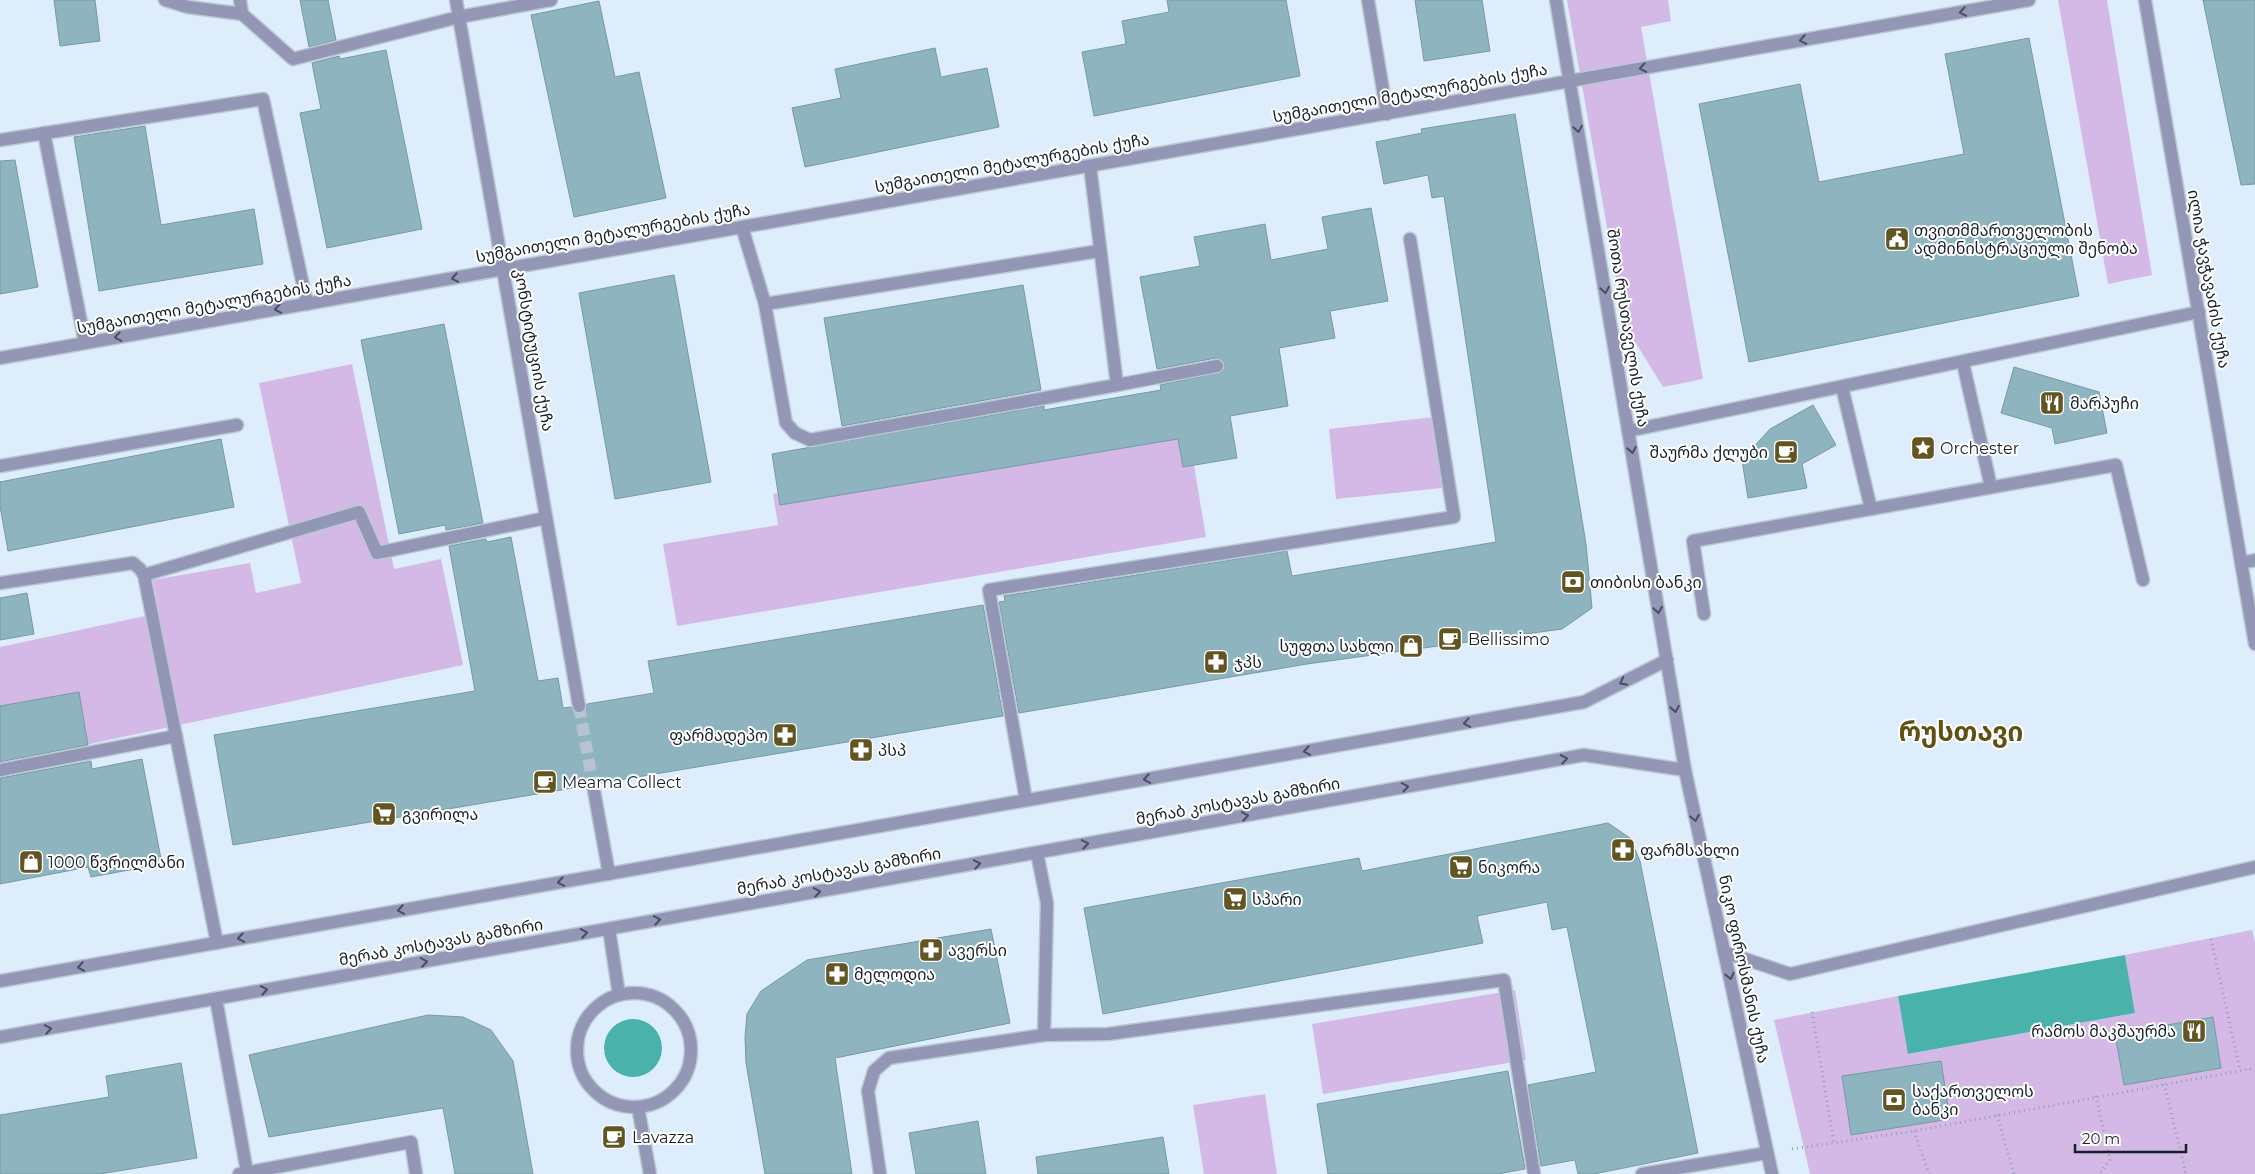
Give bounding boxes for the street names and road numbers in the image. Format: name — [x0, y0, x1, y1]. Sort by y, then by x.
street label: სუმგაითელი მეტალურგების ქუჩა — [1271, 59, 1549, 128]
street label: სუმგაითელი მეტალურგების ქუჩა — [873, 129, 1151, 198]
street label: ილია ჭავჭავაძის ქუჩა — [2183, 188, 2234, 370]
street label: სუმგაითელი მეტალურგების ქუჩა — [474, 199, 752, 268]
street label: შოთა რუსთაველის ქუჩა — [1602, 227, 1653, 429]
street label: კონსტიტუციის ქუჩა — [510, 267, 558, 433]
street label: სუმგაითელი მეტალურგების ქუჩა — [75, 270, 353, 339]
street label: მერაბ კოსტავას გამზირი — [1134, 774, 1342, 828]
street label: მერაბ კოსტავას გამზირი — [735, 844, 943, 898]
street label: ნიკო ფიროსმანის ქუჩა — [1715, 873, 1773, 1065]
street label: მერაბ კოსტავას გამზირი — [337, 915, 545, 969]

